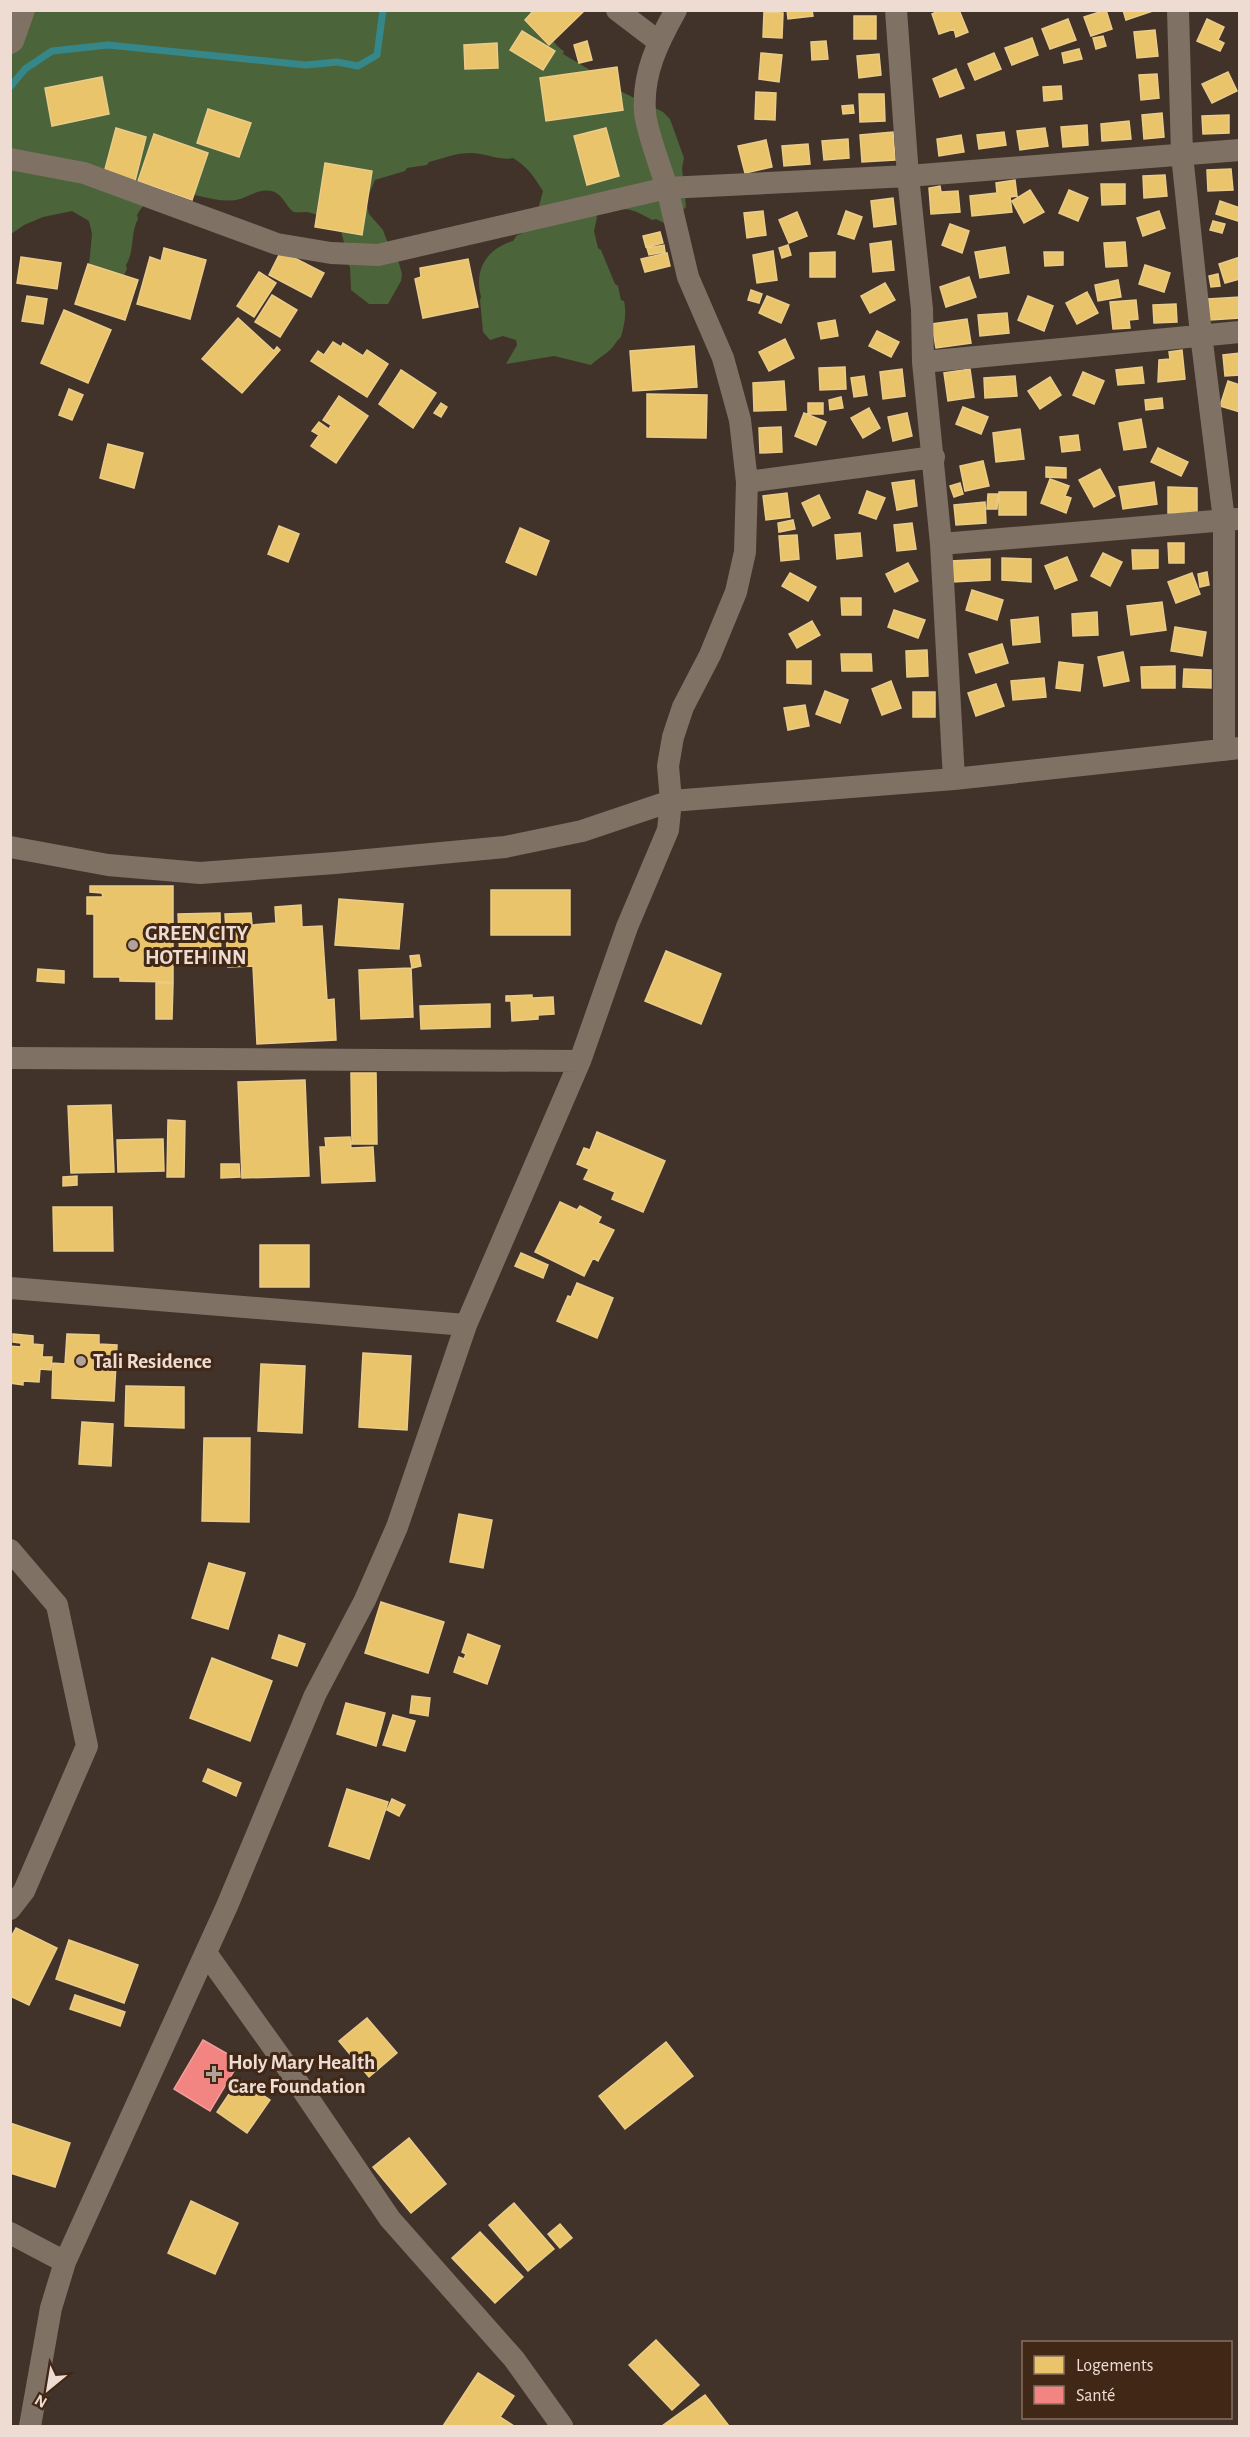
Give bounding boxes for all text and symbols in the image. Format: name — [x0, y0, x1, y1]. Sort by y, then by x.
place label: GREEN CITY HOTEH INN — [145, 923, 249, 968]
marker: GREEN CITY HOTEH INN — [126, 938, 140, 952]
place label: Tali Residence — [93, 1351, 212, 1372]
marker: Tali Residence — [74, 1354, 88, 1368]
place label: Holy Mary Health Care Foundation — [228, 2052, 375, 2097]
marker: Holy Mary Health Care Foundation — [205, 2065, 223, 2083]
legend — [1022, 2341, 1232, 2419]
text: Logements — [1076, 2357, 1154, 2375]
north arrow — [18, 2359, 78, 2419]
text: Santé — [1076, 2387, 1115, 2405]
text: N — [32, 2391, 50, 2411]

